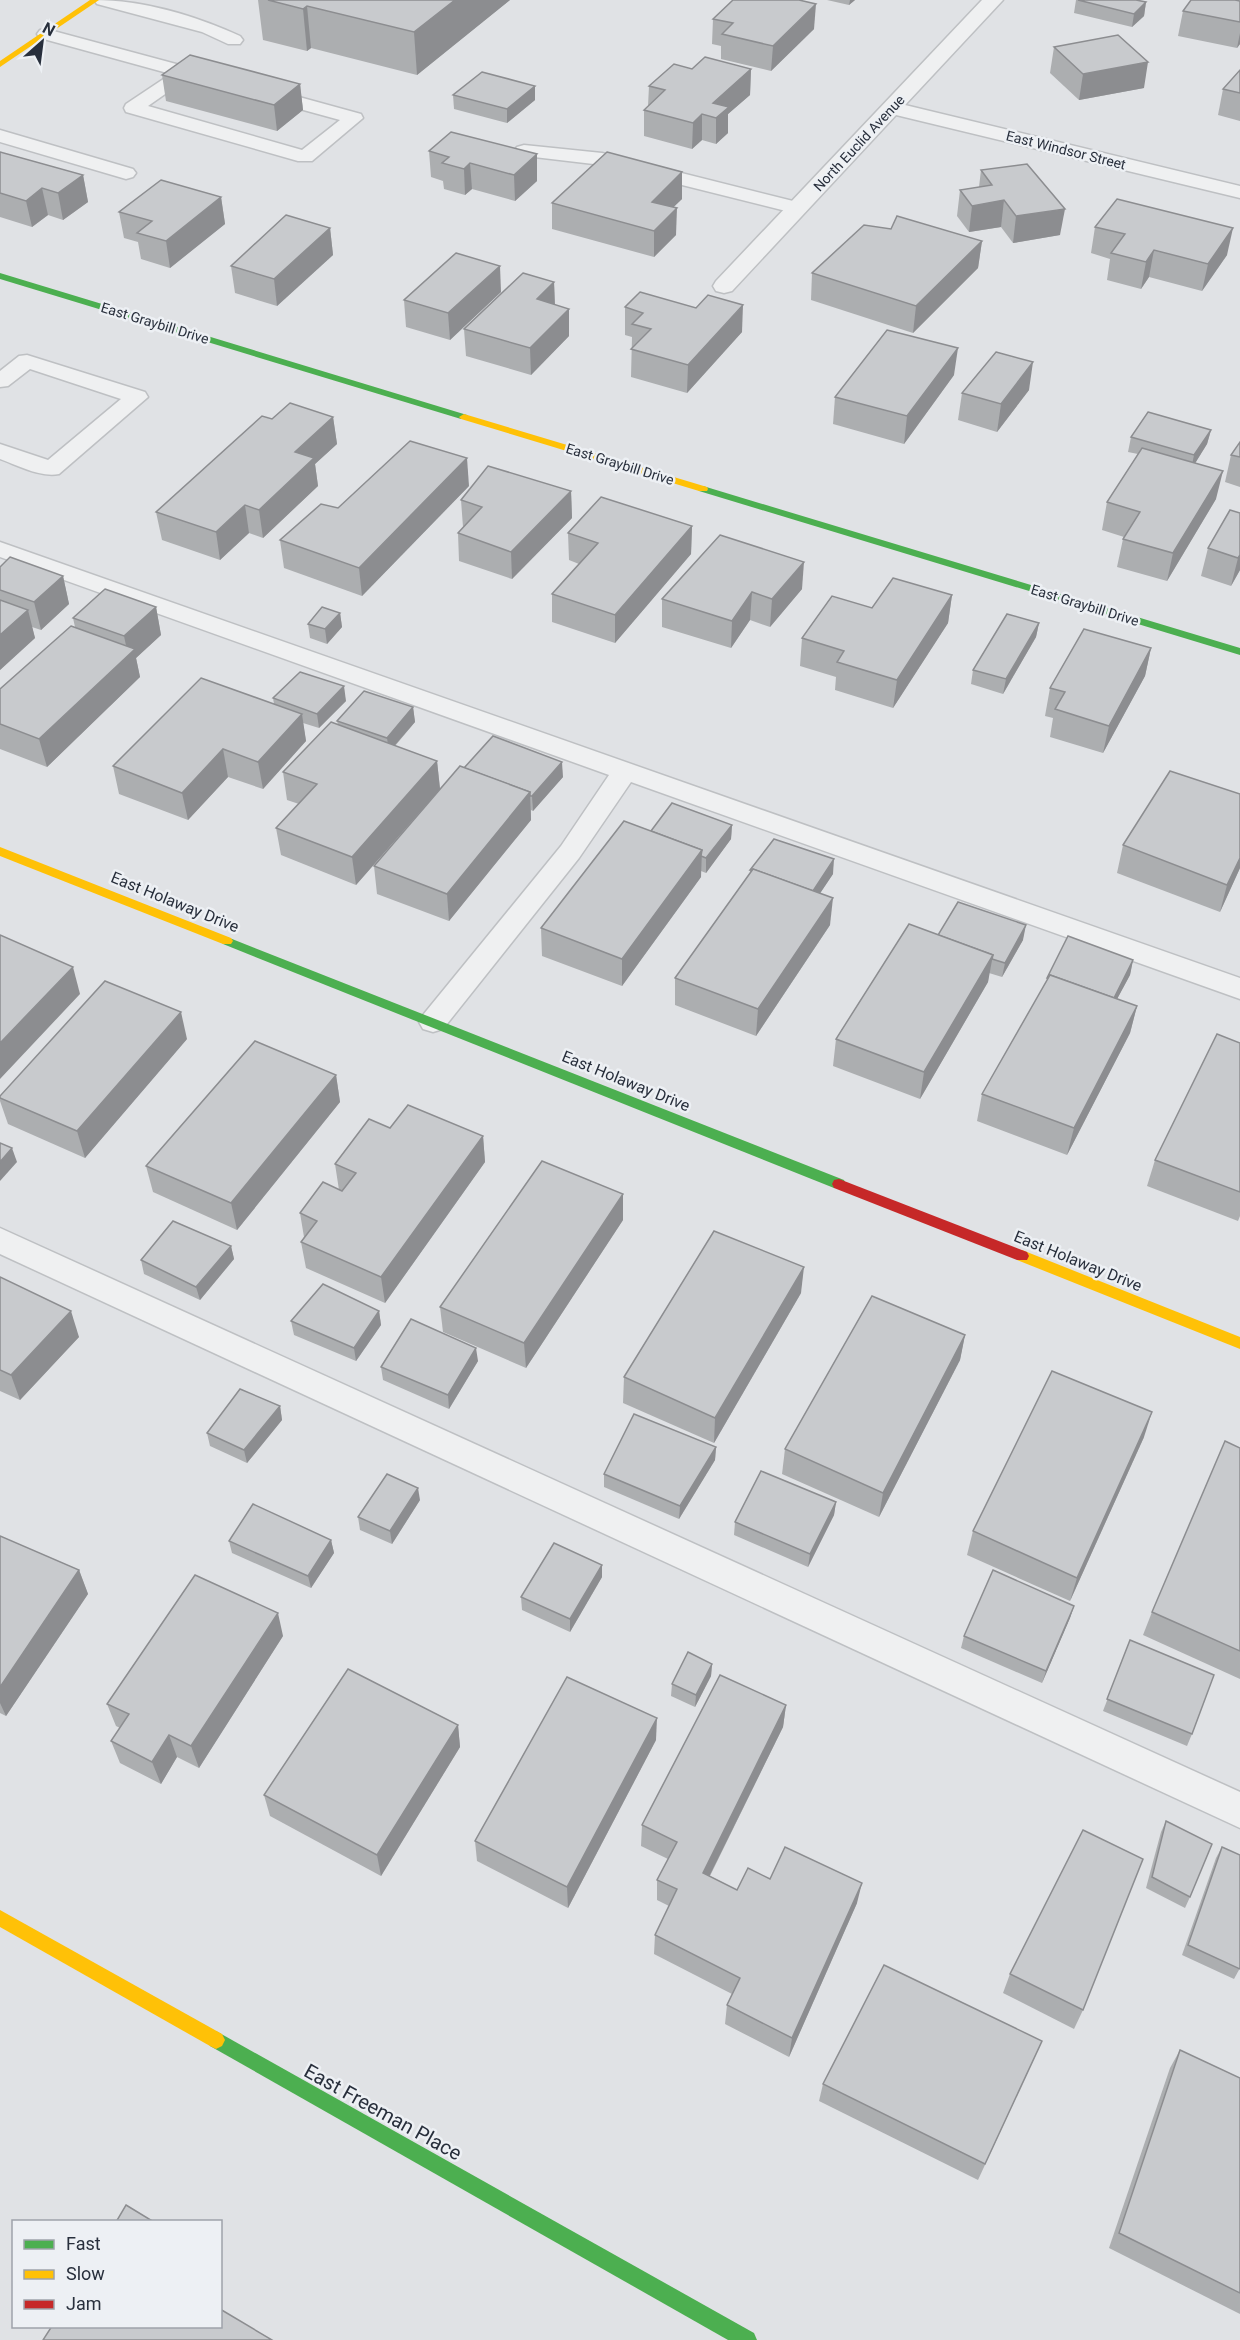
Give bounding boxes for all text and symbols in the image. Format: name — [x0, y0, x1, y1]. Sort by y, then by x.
north arrow — [12, 12, 72, 72]
text: N — [39, 18, 58, 40]
street label: North Euclid Avenue — [810, 92, 908, 194]
street label: East Windsor Street — [1005, 127, 1128, 173]
street label: East Graybill Drive — [99, 299, 211, 347]
street label: East Graybill Drive — [564, 440, 676, 488]
street label: East Graybill Drive — [1029, 581, 1141, 629]
street label: East Holaway Drive — [108, 868, 242, 936]
street label: East Holaway Drive — [559, 1047, 693, 1115]
street label: East Holaway Drive — [1011, 1227, 1145, 1295]
street label: East Freeman Place — [300, 2059, 466, 2165]
legend — [12, 2220, 222, 2328]
text: Fast — [66, 2233, 101, 2254]
text: Slow — [66, 2263, 105, 2284]
text: Jam — [66, 2293, 102, 2314]

